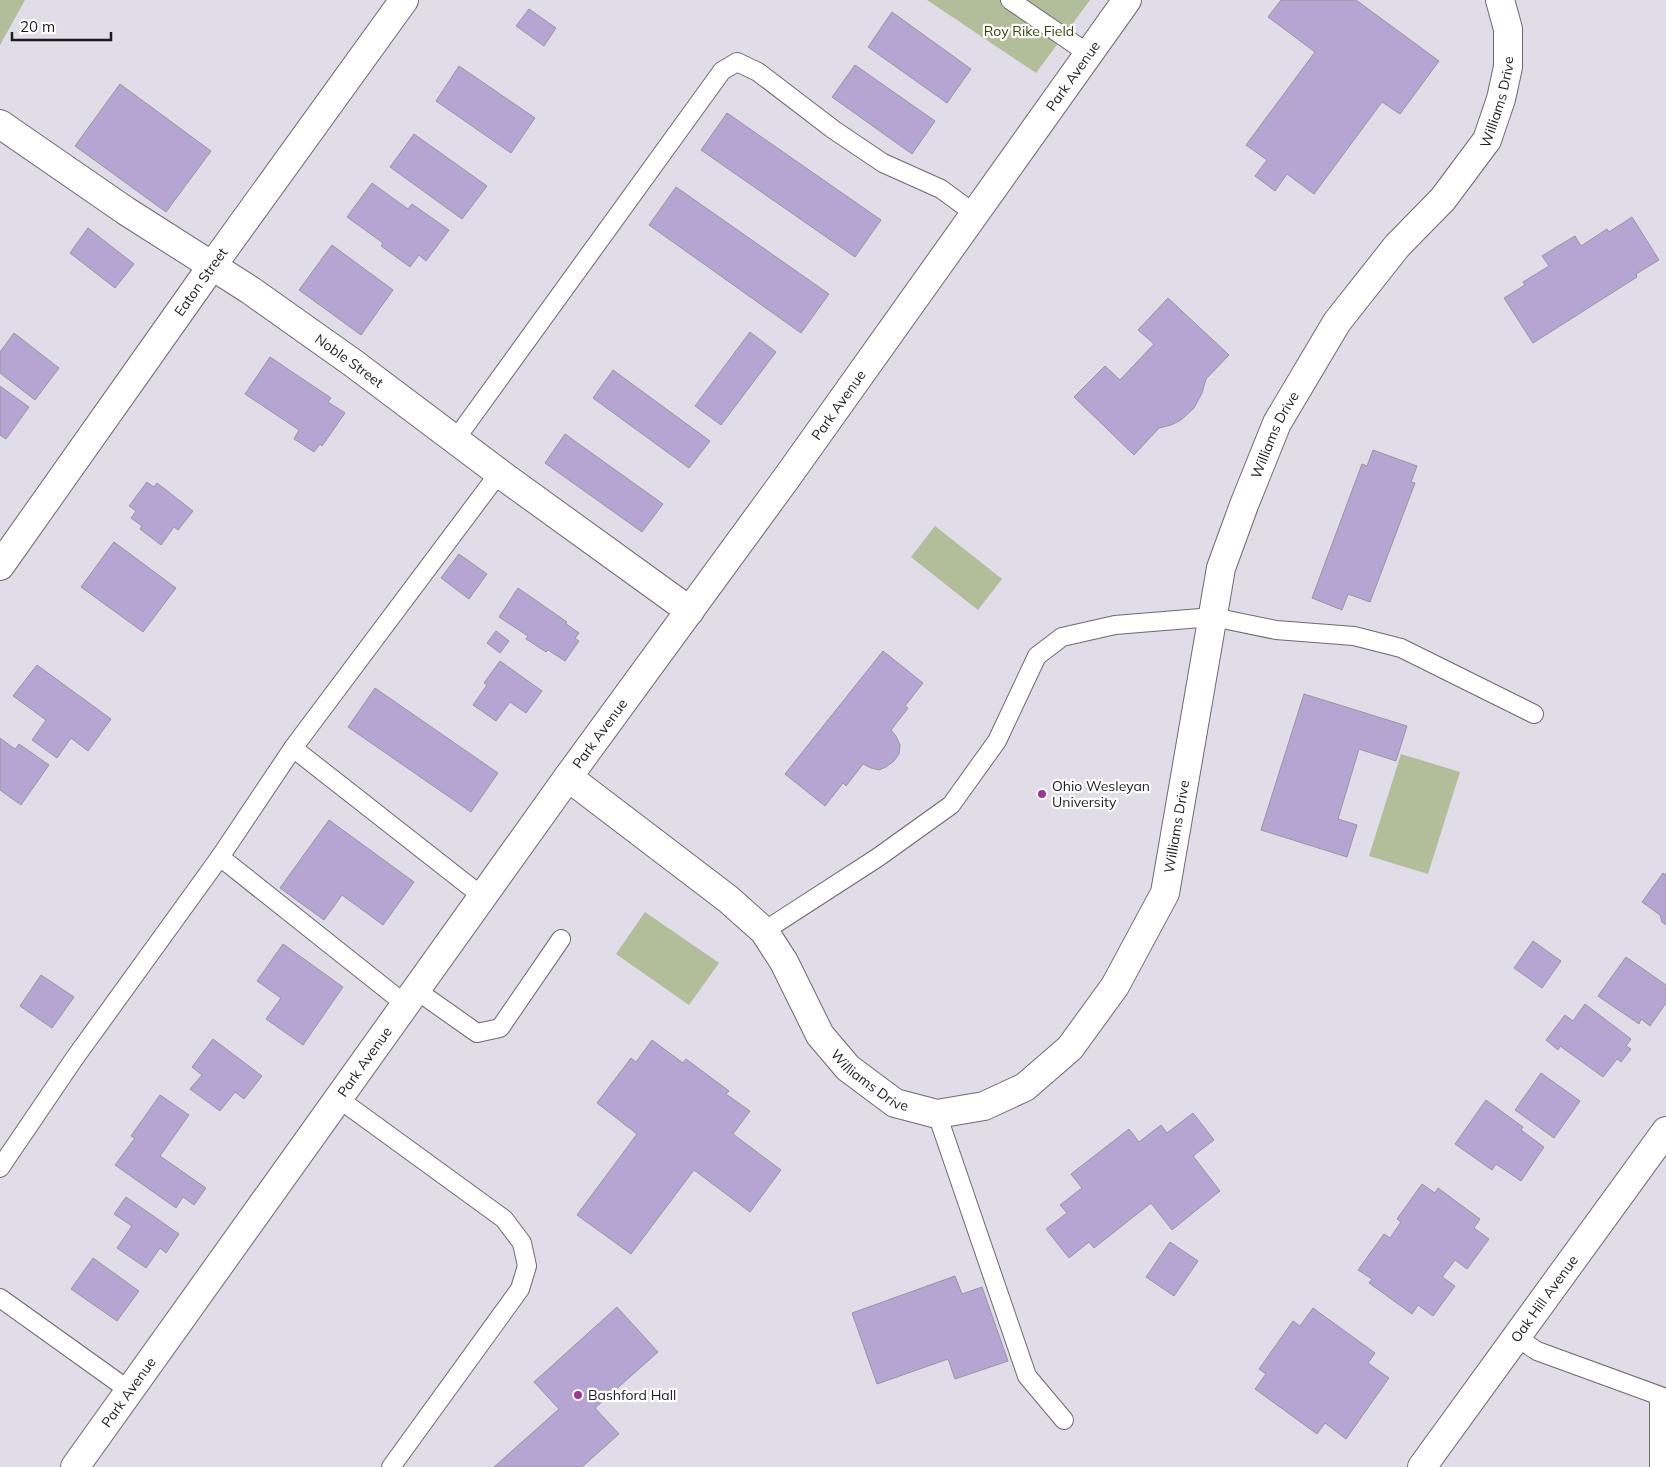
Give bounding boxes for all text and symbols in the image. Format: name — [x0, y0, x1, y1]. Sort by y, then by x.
scale bar — [12, 10, 111, 42]
text: 20 m — [20, 17, 55, 36]
park label: Roy Rike Field — [984, 22, 1074, 40]
street label: Park Avenue — [1042, 37, 1104, 115]
street label: Williams Drive — [1476, 56, 1518, 150]
street label: Eaton Street — [170, 244, 231, 320]
street label: Noble Street — [311, 330, 387, 392]
street label: Park Avenue — [807, 366, 870, 444]
street label: Williams Drive — [1247, 388, 1303, 481]
street label: Park Avenue — [568, 695, 631, 772]
place label: Ohio Wesleyan University — [1052, 777, 1150, 811]
street label: Williams Drive — [1160, 779, 1193, 874]
marker: Ohio Wesleyan University — [1036, 788, 1048, 800]
street label: Park Avenue — [333, 1023, 396, 1100]
street label: Williams Drive — [827, 1045, 910, 1115]
street label: Oak Hill Avenue — [1507, 1252, 1582, 1346]
street label: Park Avenue — [97, 1354, 160, 1431]
place label: Bashford Hall — [588, 1386, 676, 1404]
marker: Bashford Hall — [572, 1389, 584, 1401]

